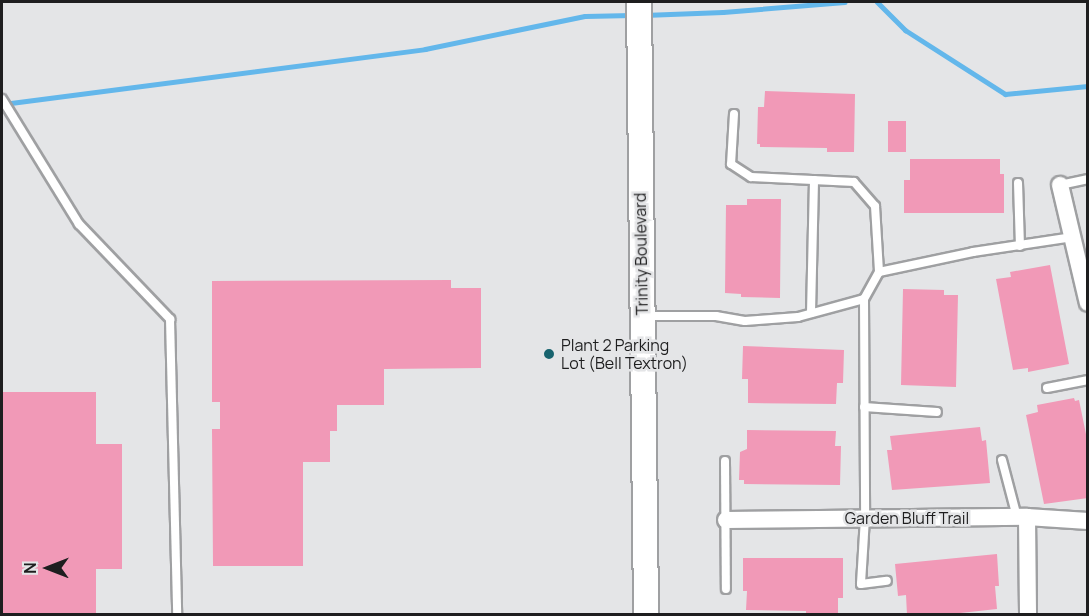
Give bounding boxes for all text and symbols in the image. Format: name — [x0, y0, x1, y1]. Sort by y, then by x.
street label: Trinity Boulevard — [630, 193, 652, 315]
place label: Plant 2 Parking Lot (Bell Textron) — [561, 335, 688, 373]
marker: Plant 2 Parking Lot (Bell Textron) — [542, 347, 556, 361]
street label: Garden Bluff Trail — [845, 508, 969, 528]
north arrow — [18, 538, 78, 598]
text: N — [19, 562, 41, 574]

